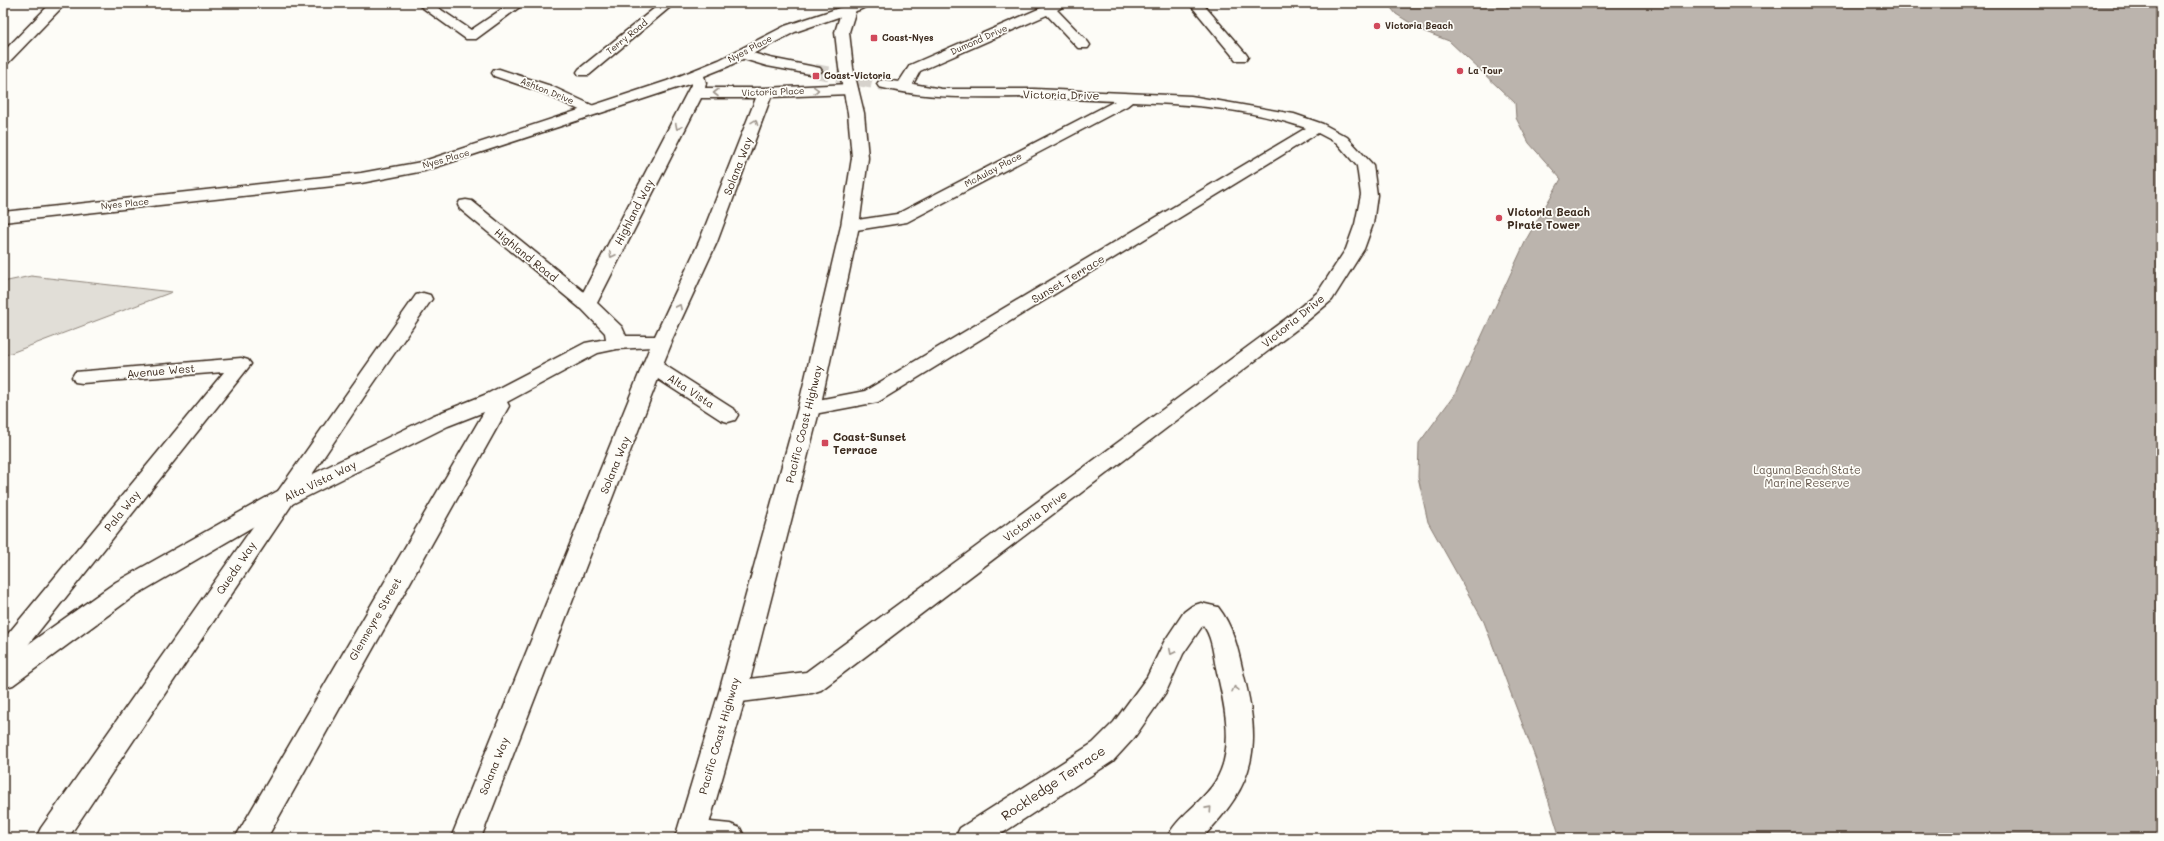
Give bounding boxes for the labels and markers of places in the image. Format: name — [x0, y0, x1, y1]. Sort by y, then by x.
place label: Victoria Beach — [1385, 20, 1453, 31]
marker: Victoria Beach — [1372, 21, 1382, 31]
place label: Coast-Nyes — [882, 32, 934, 44]
marker: Coast-Nyes — [869, 33, 879, 43]
place label: La Tour — [1468, 65, 1503, 76]
marker: La Tour — [1455, 66, 1465, 76]
place label: Coast-Victoria — [824, 70, 892, 81]
marker: Coast-Victoria — [811, 71, 821, 81]
place label: Victoria Beach Pirate Tower — [1507, 204, 1590, 232]
marker: Victoria Beach Pirate Tower — [1494, 213, 1504, 223]
place label: Coast-Sunset Terrace — [833, 429, 906, 457]
marker: Coast-Sunset Terrace — [820, 438, 830, 448]

